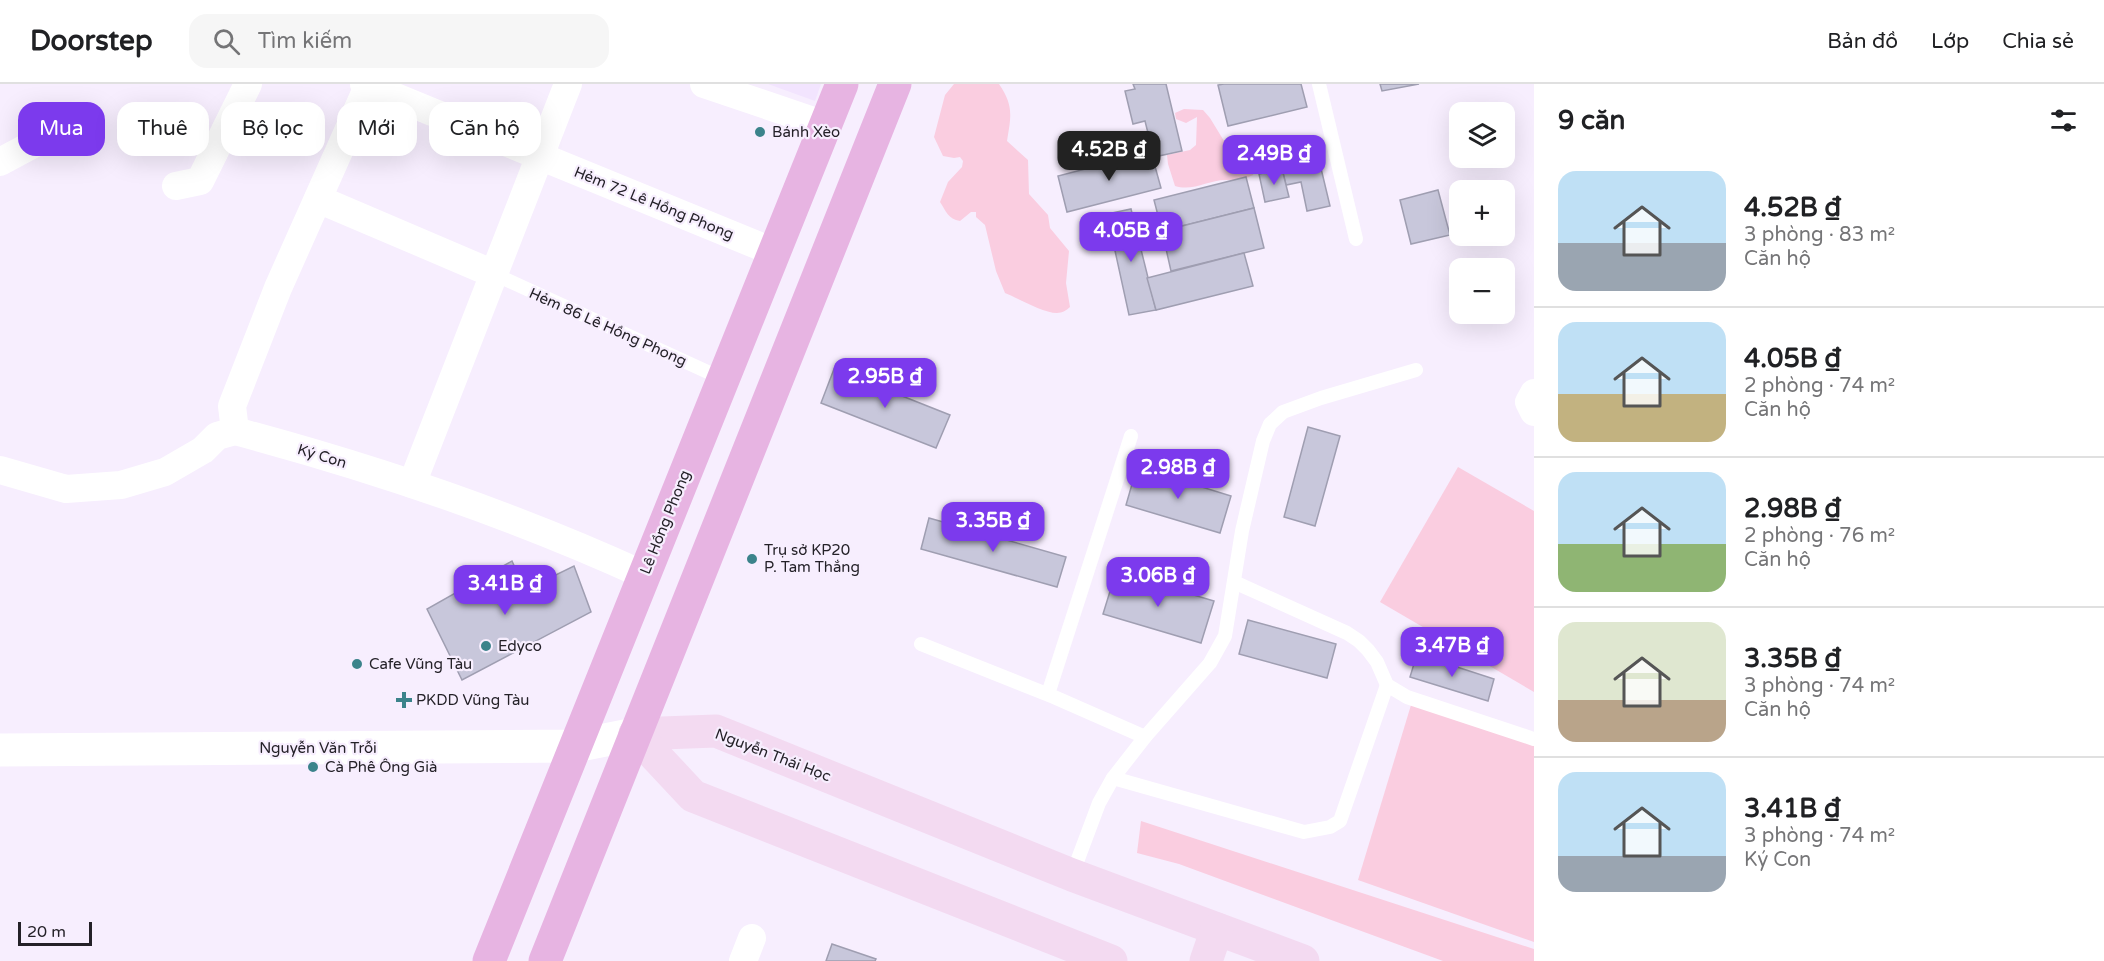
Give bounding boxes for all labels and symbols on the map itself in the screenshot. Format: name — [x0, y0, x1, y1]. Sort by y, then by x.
place label: Bánh Xèo — [772, 123, 840, 141]
marker: Bánh Xèo — [753, 125, 767, 139]
pin: 4.52B ₫ — [1054, 131, 1164, 182]
pin: 2.49B ₫ — [1219, 135, 1329, 186]
street label: Hẻm 72 Lê Hồng Phong — [572, 163, 736, 243]
pin: 4.05B ₫ — [1076, 212, 1186, 263]
street label: Hẻm 86 Lê Hồng Phong — [526, 284, 690, 370]
pin: 2.95B ₫ — [830, 358, 940, 409]
street label: Ký Con — [295, 440, 349, 472]
pin: 2.98B ₫ — [1123, 449, 1233, 500]
street label: Lê Hồng Phong — [636, 467, 694, 577]
pin: 3.35B ₫ — [938, 502, 1048, 553]
place label: Trụ sở KP20 P. Tam Thắng — [764, 541, 860, 576]
marker: Trụ sở KP20 P. Tam Thắng — [745, 552, 759, 566]
pin: 3.06B ₫ — [1103, 557, 1213, 608]
pin: 3.41B ₫ — [450, 565, 560, 616]
pin: 3.47B ₫ — [1397, 627, 1507, 678]
place label: Edyco — [498, 637, 542, 655]
marker: Edyco — [479, 639, 493, 653]
place label: Cafe Vũng Tàu — [369, 655, 472, 673]
marker: Cafe Vũng Tàu — [350, 657, 364, 671]
place label: PKDD Vũng Tàu — [416, 691, 529, 709]
marker: PKDD Vũng Tàu — [397, 693, 411, 707]
street label: Nguyễn Thái Học — [713, 725, 833, 785]
street label: Nguyễn Văn Trỗi — [259, 739, 377, 757]
place label: Cà Phê Ông Già — [325, 758, 437, 776]
marker: Cà Phê Ông Già — [306, 760, 320, 774]
scale bar — [18, 919, 92, 946]

